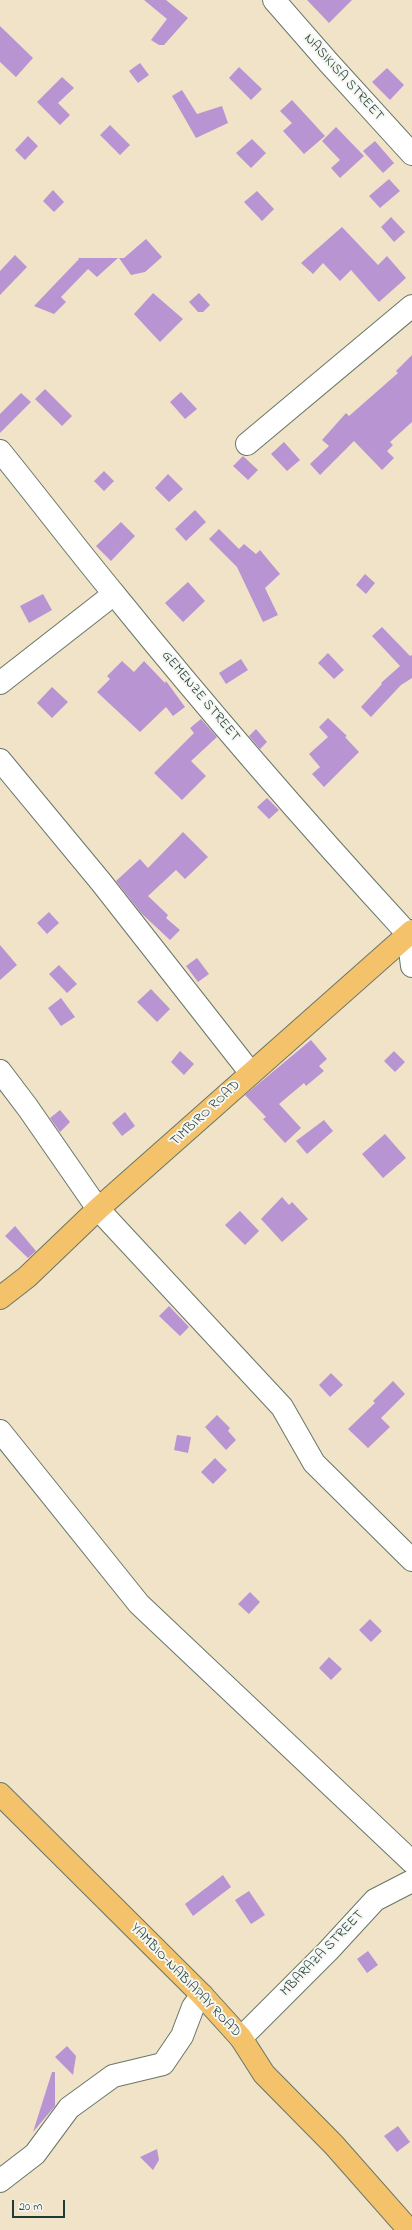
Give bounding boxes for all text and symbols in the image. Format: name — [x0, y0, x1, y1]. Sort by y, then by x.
street label: NASIKISA STREET — [300, 31, 386, 125]
street label: GEMENZE STREET — [157, 648, 243, 746]
street label: TIMBIRO ROAD — [168, 1077, 244, 1151]
street label: MBARAZA STREET — [278, 1908, 368, 2000]
street label: YAMBIO-NABIAPAY ROAD — [126, 1921, 244, 2041]
scale bar — [14, 2192, 67, 2218]
text: 20 m — [19, 2198, 42, 2216]

